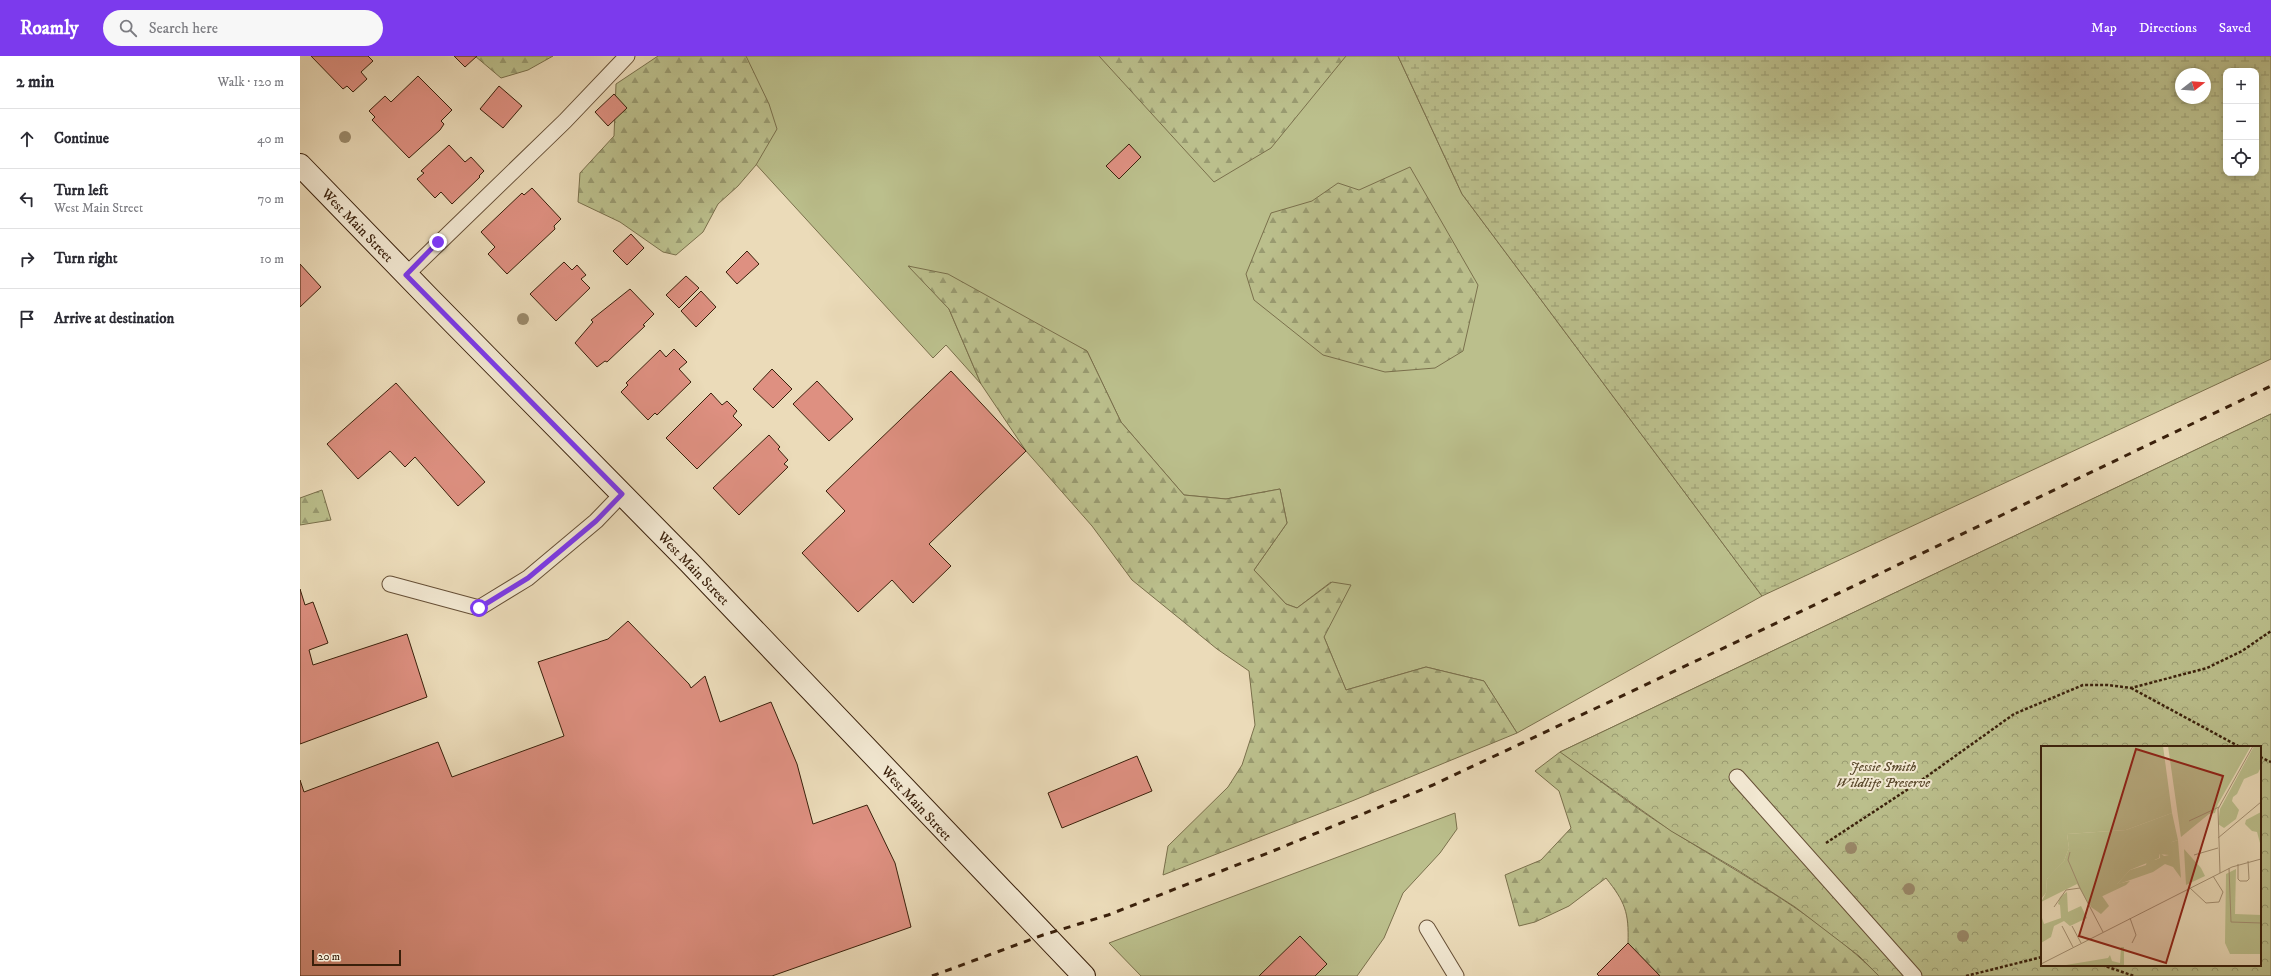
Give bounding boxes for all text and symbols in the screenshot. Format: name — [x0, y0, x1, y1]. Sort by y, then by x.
search box — [103, 10, 383, 46]
text: Roamly — [20, 17, 79, 40]
icon: search — [117, 17, 139, 39]
text: Search here — [149, 19, 218, 38]
text: Map — [2091, 19, 2117, 37]
text: Directions — [2139, 19, 2197, 37]
text: Saved — [2219, 19, 2251, 37]
north arrow — [2175, 68, 2211, 104]
map controls — [2223, 68, 2259, 176]
button: + — [2223, 68, 2259, 104]
text: 2 min — [16, 71, 54, 93]
text: Walk · 120 m — [218, 74, 284, 90]
button: − — [2223, 104, 2259, 140]
icon: ahead — [16, 128, 38, 150]
text: Continue — [54, 129, 109, 148]
text: 40 m — [257, 131, 284, 147]
button: locate — [2223, 140, 2259, 176]
text: Turn left — [54, 181, 108, 200]
street label: West Main Street — [317, 184, 397, 267]
icon: left — [16, 188, 38, 210]
text: 70 m — [258, 191, 284, 207]
text: West Main Street — [54, 200, 143, 216]
route end — [429, 233, 447, 251]
icon: right — [16, 248, 38, 270]
text: Turn right — [54, 249, 117, 268]
text: 10 m — [260, 251, 284, 267]
icon: arrive — [16, 308, 38, 330]
text: Arrive at destination — [54, 309, 174, 328]
street label: West Main Street — [653, 527, 733, 610]
route start — [470, 599, 488, 617]
inset map — [2041, 746, 2261, 966]
park label: Jessie Smith Wildlife Preserve — [1836, 758, 1931, 792]
street label: West Main Street — [876, 762, 956, 845]
scale bar — [312, 948, 401, 967]
text: 20 m — [318, 950, 340, 964]

